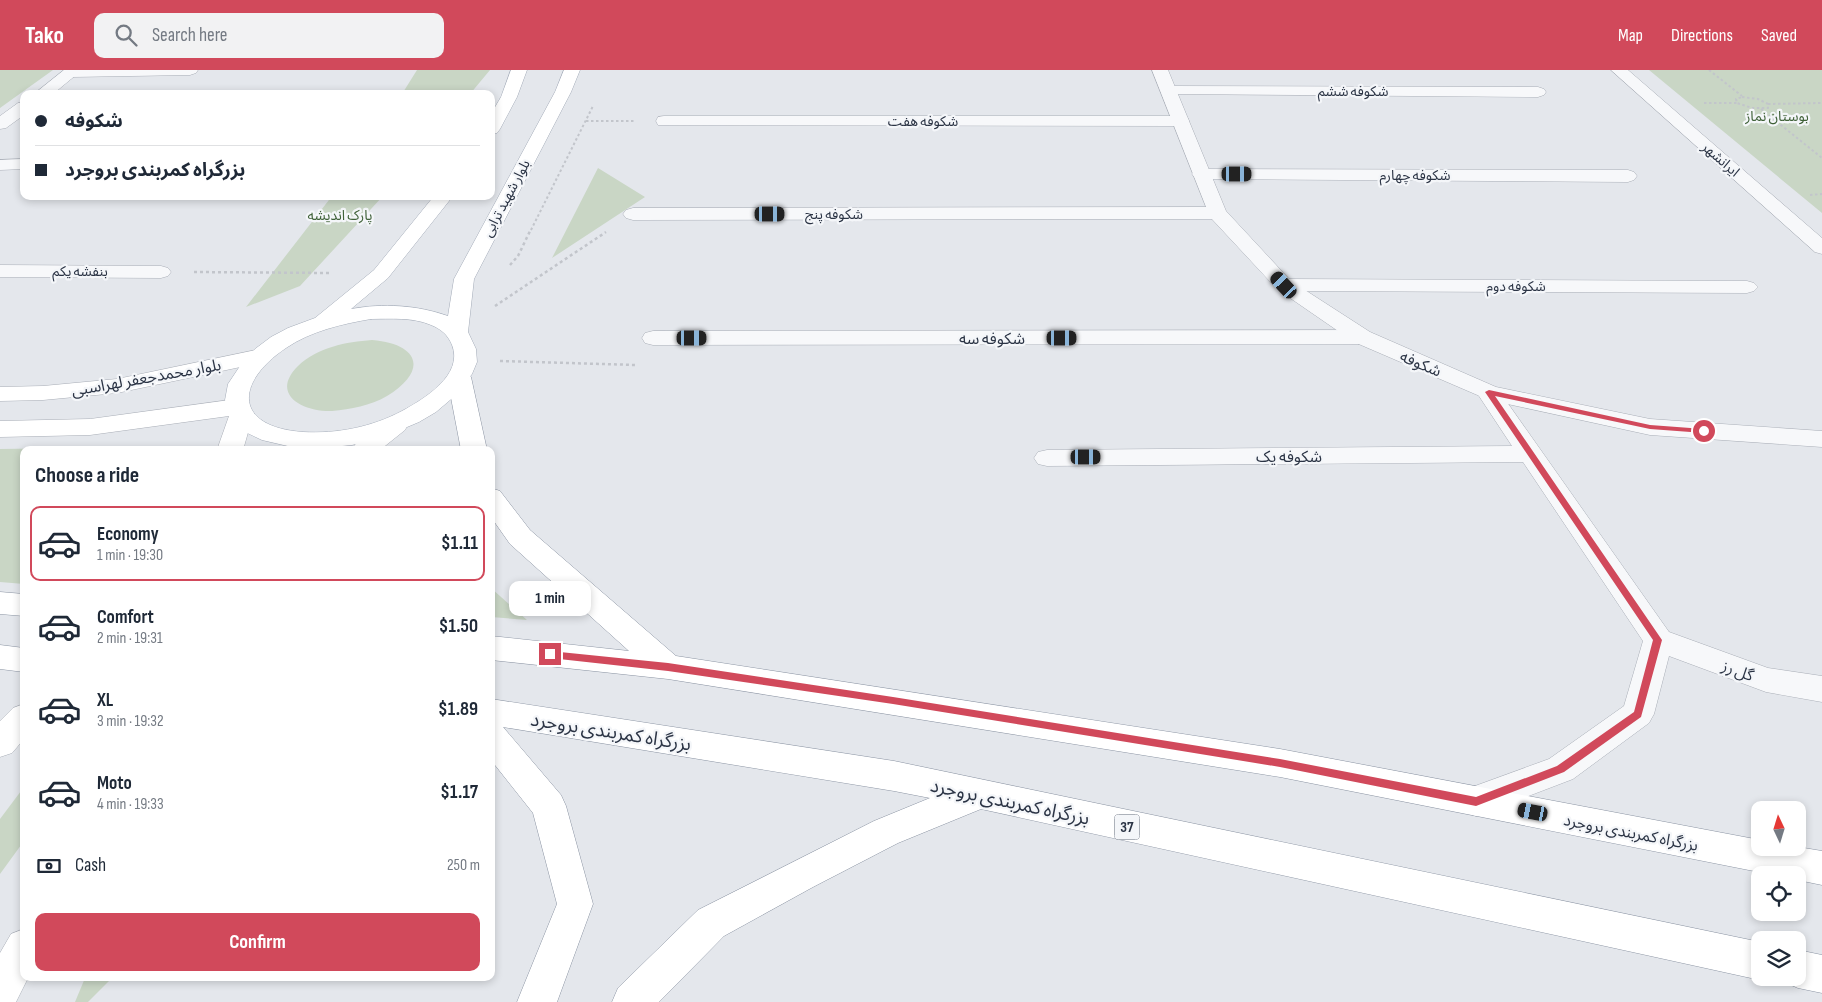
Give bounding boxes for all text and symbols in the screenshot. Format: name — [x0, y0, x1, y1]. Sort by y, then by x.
search box — [94, 13, 444, 58]
text: Tako — [25, 21, 64, 50]
icon: search — [112, 21, 140, 49]
text: Search here — [152, 24, 228, 47]
text: Map — [1618, 25, 1643, 46]
text: Directions — [1671, 25, 1733, 46]
text: Saved — [1761, 25, 1797, 46]
street label: شکوفه ششم — [1318, 83, 1388, 102]
park label: بوستان نماز — [1744, 108, 1809, 125]
text: شکوفه — [65, 110, 123, 133]
street label: شکوفه هفت — [888, 113, 958, 130]
street label: ایرانشهر — [1698, 138, 1743, 180]
street label: بلوار شهید ترابی — [479, 157, 534, 240]
text: بزرگراه کمربندی بروجرد — [65, 159, 245, 182]
car — [1222, 167, 1252, 182]
street label: شکوفه چهارم — [1380, 167, 1450, 186]
street label: شکوفه پنج — [805, 206, 863, 225]
park label: پارک اندیشه — [308, 207, 372, 225]
car — [755, 207, 785, 222]
street label: بنفشه یکم — [52, 263, 108, 282]
car — [1268, 269, 1299, 301]
street label: شکوفه دوم — [1486, 278, 1546, 297]
street label: شکوفه سه — [959, 330, 1025, 349]
car — [677, 331, 707, 346]
car — [1047, 331, 1077, 346]
street label: شکوفه — [1397, 347, 1444, 382]
street label: بلوار محمدجعفر لهراسبی — [70, 356, 223, 401]
route start — [1693, 420, 1715, 442]
street label: شکوفه یک — [1256, 448, 1322, 467]
car — [1071, 450, 1101, 465]
text: Choose a ride — [35, 462, 139, 489]
icon: car — [37, 521, 82, 566]
text: Economy — [97, 523, 159, 546]
text: $1.11 — [441, 532, 478, 555]
text: 1 min · 19:30 — [97, 546, 163, 565]
callout: 1 min — [509, 582, 591, 616]
text: 1 min — [535, 589, 565, 608]
icon: car — [37, 604, 82, 649]
text: Comfort — [97, 606, 154, 629]
text: $1.50 — [439, 615, 478, 638]
text: 2 min · 19:31 — [97, 629, 163, 648]
route end — [539, 643, 561, 665]
street label: گل رز — [1718, 657, 1756, 686]
icon: car — [37, 687, 82, 732]
text: XL — [97, 689, 113, 712]
text: $1.89 — [438, 698, 478, 721]
street label: بزرگراه کمربندی بروجرد — [529, 708, 693, 757]
text: 3 min · 19:32 — [97, 712, 164, 731]
icon: car — [37, 770, 82, 815]
text: Moto — [97, 772, 132, 795]
street label: بزرگراه کمربندی بروجرد — [928, 774, 1091, 831]
text: $1.17 — [440, 781, 478, 804]
text: 4 min · 19:33 — [97, 795, 164, 814]
north arrow — [1751, 801, 1806, 856]
map controls — [1751, 801, 1806, 986]
car — [1516, 802, 1549, 822]
street label: بزرگراه کمربندی بروجرد — [1562, 811, 1700, 856]
road number: 37 — [1114, 814, 1140, 840]
icon: cash — [35, 852, 63, 880]
text: Cash — [75, 854, 106, 877]
text: 250 m — [447, 856, 480, 875]
button: locate — [1751, 866, 1806, 921]
button: Confirm — [35, 913, 480, 971]
button: layers — [1751, 931, 1806, 986]

